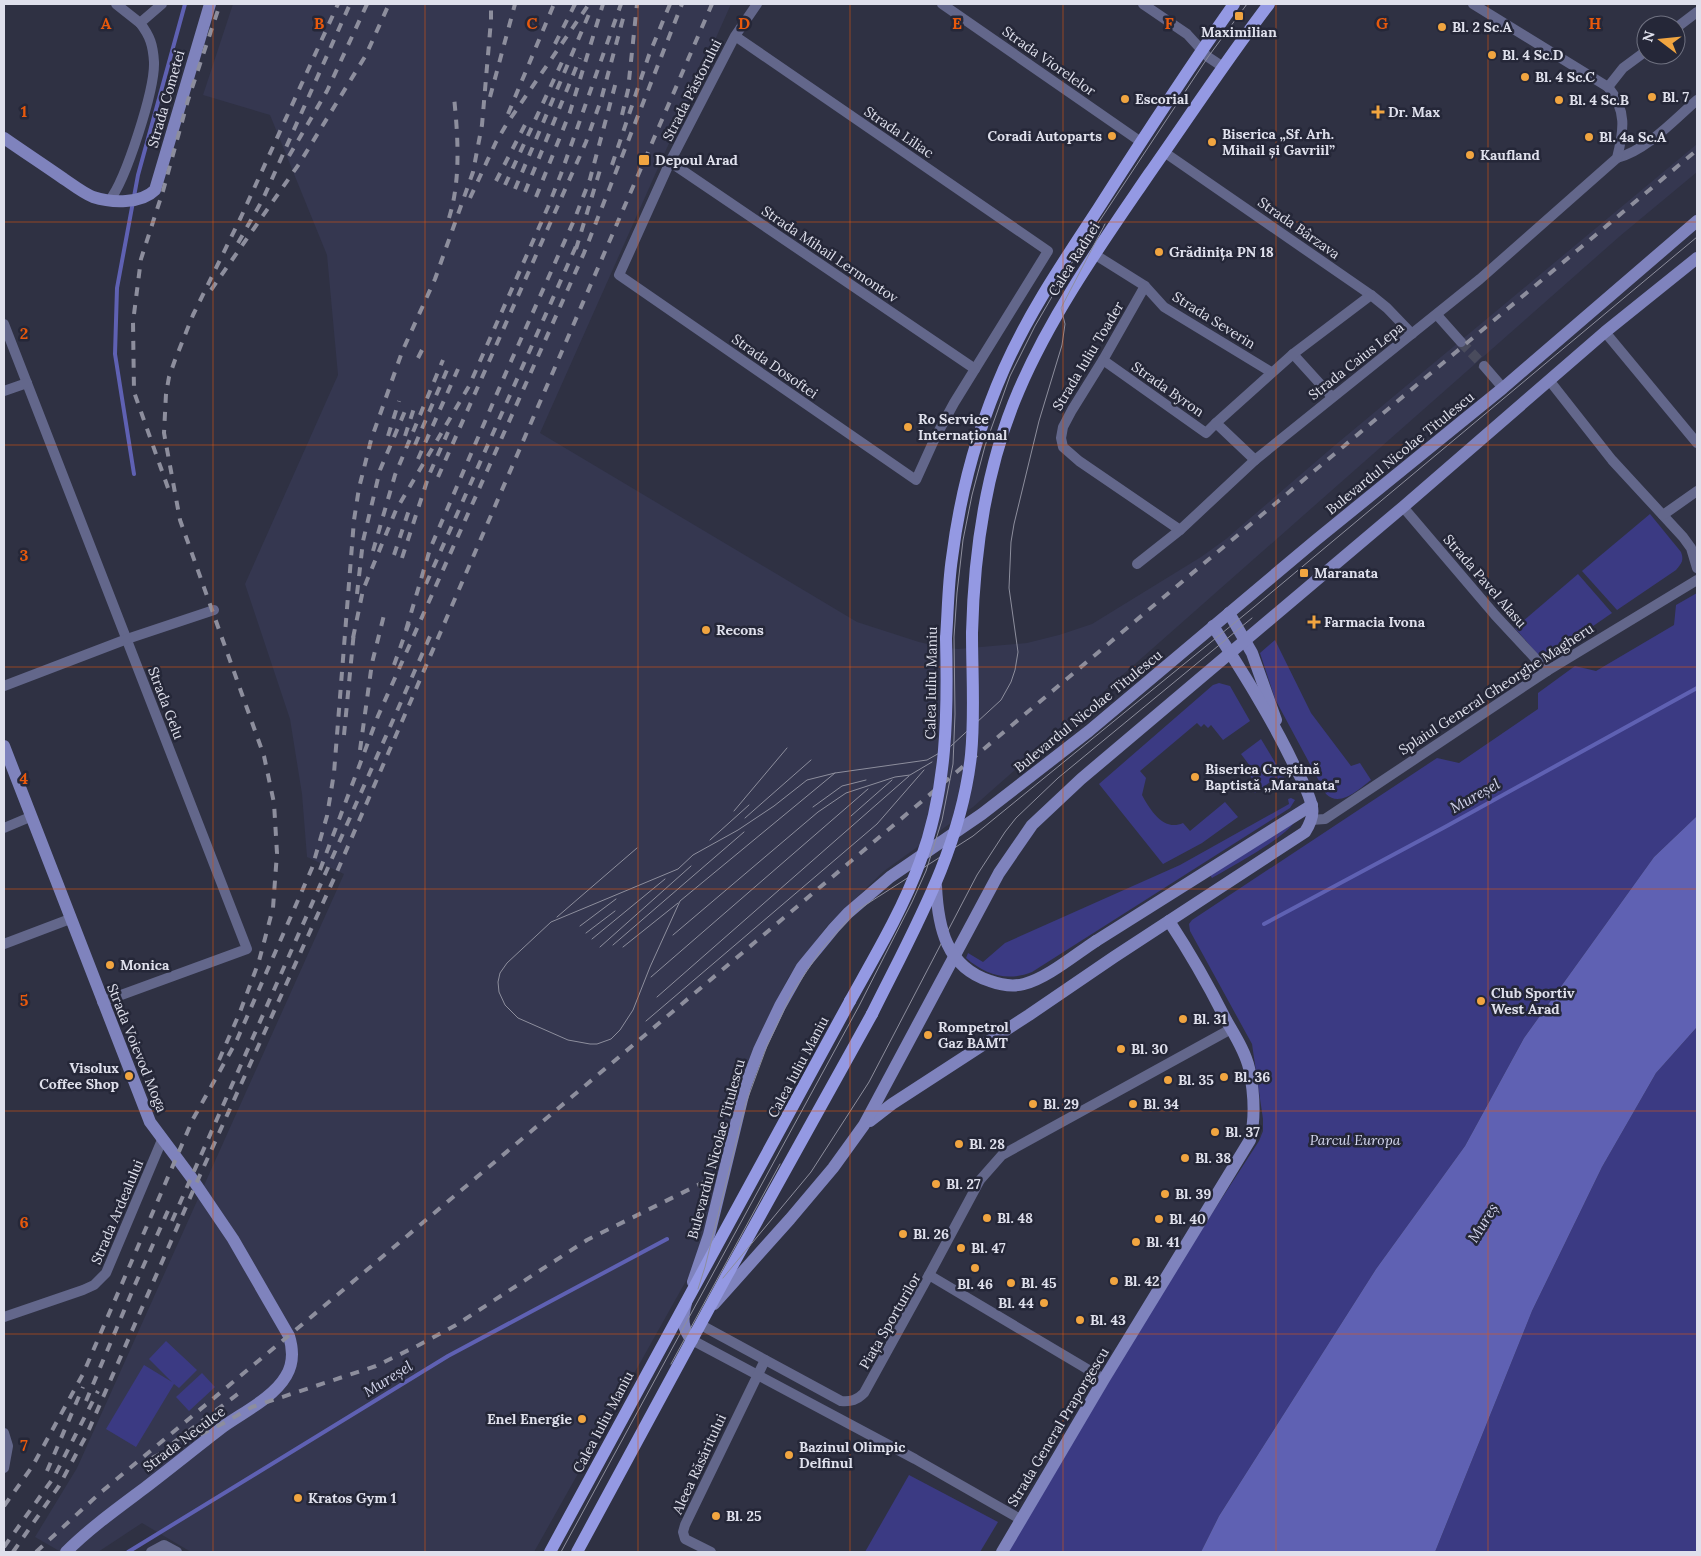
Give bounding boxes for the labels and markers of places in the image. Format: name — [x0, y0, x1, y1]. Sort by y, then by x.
marker: Maximilian — [1233, 10, 1245, 22]
place label: Bl. 2 Sc.A — [1452, 18, 1513, 36]
marker: Bl. 2 Sc.A — [1436, 21, 1448, 33]
place label: Maximilian — [1201, 23, 1277, 41]
place label: Bl. 4 Sc.D — [1502, 46, 1564, 64]
marker: Bl. 4 Sc.D — [1486, 49, 1498, 61]
place label: Bl. 4 Sc.C — [1535, 68, 1595, 86]
marker: Bl. 4 Sc.C — [1519, 71, 1531, 83]
place label: Bl. 7 — [1662, 88, 1689, 106]
place label: Escorial — [1135, 90, 1189, 108]
place label: Bl. 4 Sc.B — [1569, 91, 1629, 109]
marker: Bl. 7 — [1646, 91, 1658, 103]
marker: Escorial — [1119, 93, 1131, 105]
marker: Bl. 4 Sc.B — [1553, 94, 1565, 106]
place label: Dr. Max — [1388, 103, 1440, 121]
marker: Dr. Max — [1372, 106, 1384, 118]
place label: Biserica „Sf. Arh. Mihail și Gavriil” — [1222, 125, 1335, 159]
place label: Coradi Autoparts — [987, 127, 1102, 145]
place label: Bl. 4a Sc.A — [1599, 128, 1667, 146]
marker: Coradi Autoparts — [1106, 130, 1118, 142]
marker: Bl. 4a Sc.A — [1583, 131, 1595, 143]
marker: Biserica „Sf. Arh. Mihail și Gavriil” — [1206, 136, 1218, 148]
place label: Kaufland — [1480, 146, 1540, 164]
marker: Kaufland — [1464, 149, 1476, 161]
place label: Depoul Arad — [655, 151, 738, 169]
marker: Depoul Arad — [637, 153, 651, 167]
place label: Grădinița PN 18 — [1169, 243, 1274, 261]
marker: Grădinița PN 18 — [1153, 246, 1165, 258]
place label: Ro Service Internațional — [918, 410, 1008, 444]
marker: Ro Service Internațional — [902, 421, 914, 433]
place label: Maranata — [1314, 564, 1379, 582]
marker: Maranata — [1298, 567, 1310, 579]
place label: Farmacia Ivona — [1324, 613, 1426, 631]
marker: Farmacia Ivona — [1308, 616, 1320, 628]
place label: Recons — [716, 621, 764, 639]
marker: Recons — [700, 624, 712, 636]
place label: Biserica Creștină Baptistă ,,Maranata" — [1205, 760, 1339, 794]
marker: Biserica Creștină Baptistă ,,Maranata" — [1189, 771, 1201, 783]
place label: Monica — [120, 956, 170, 974]
marker: Monica — [104, 959, 116, 971]
place label: Club Sportiv West Arad — [1491, 984, 1575, 1018]
marker: Club Sportiv West Arad — [1475, 995, 1487, 1007]
place label: Bl. 31 — [1193, 1010, 1227, 1028]
marker: Bl. 31 — [1177, 1013, 1189, 1025]
place label: Rompetrol Gaz BAMT — [938, 1018, 1009, 1052]
marker: Rompetrol Gaz BAMT — [922, 1029, 934, 1041]
place label: Bl. 30 — [1131, 1040, 1168, 1058]
marker: Bl. 30 — [1115, 1043, 1127, 1055]
place label: Visolux Coffee Shop — [39, 1059, 119, 1093]
place label: Bl. 36 — [1234, 1068, 1270, 1086]
marker: Visolux Coffee Shop — [123, 1070, 135, 1082]
place label: Bl. 35 — [1178, 1071, 1214, 1089]
marker: Bl. 36 — [1218, 1071, 1230, 1083]
marker: Bl. 35 — [1162, 1074, 1174, 1086]
place label: Bl. 29 — [1043, 1095, 1079, 1113]
place label: Bl. 34 — [1143, 1095, 1179, 1113]
marker: Bl. 29 — [1027, 1098, 1039, 1110]
marker: Bl. 34 — [1127, 1098, 1139, 1110]
place label: Bl. 37 — [1225, 1123, 1260, 1141]
marker: Bl. 37 — [1209, 1126, 1221, 1138]
place label: Bl. 28 — [969, 1135, 1005, 1153]
marker: Bl. 28 — [953, 1138, 965, 1150]
place label: Bl. 38 — [1195, 1149, 1231, 1167]
marker: Bl. 38 — [1179, 1152, 1191, 1164]
place label: Bl. 27 — [946, 1175, 981, 1193]
marker: Bl. 27 — [930, 1178, 942, 1190]
place label: Bl. 39 — [1175, 1185, 1211, 1203]
marker: Bl. 39 — [1159, 1188, 1171, 1200]
place label: Bl. 48 — [997, 1209, 1033, 1227]
place label: Bl. 40 — [1169, 1210, 1206, 1228]
marker: Bl. 48 — [981, 1212, 993, 1224]
marker: Bl. 40 — [1153, 1213, 1165, 1225]
place label: Bl. 26 — [913, 1225, 949, 1243]
marker: Bl. 26 — [897, 1228, 909, 1240]
place label: Bl. 41 — [1146, 1233, 1180, 1251]
marker: Bl. 41 — [1130, 1236, 1142, 1248]
place label: Bl. 47 — [971, 1239, 1006, 1257]
marker: Bl. 47 — [955, 1242, 967, 1254]
marker: Bl. 46 — [969, 1262, 981, 1274]
place label: Bl. 42 — [1124, 1272, 1160, 1290]
place label: Bl. 45 — [1021, 1274, 1057, 1292]
place label: Bl. 46 — [957, 1275, 993, 1293]
marker: Bl. 42 — [1108, 1275, 1120, 1287]
marker: Bl. 45 — [1005, 1277, 1017, 1289]
place label: Bl. 44 — [998, 1294, 1034, 1312]
marker: Bl. 44 — [1038, 1297, 1050, 1309]
place label: Bl. 43 — [1090, 1311, 1126, 1329]
marker: Bl. 43 — [1074, 1314, 1086, 1326]
place label: Enel Energie — [487, 1410, 572, 1428]
marker: Enel Energie — [576, 1413, 588, 1425]
place label: Bazinul Olimpic Delfinul — [799, 1438, 906, 1472]
marker: Bazinul Olimpic Delfinul — [783, 1449, 795, 1461]
place label: Kratos Gym 1 — [308, 1489, 397, 1507]
marker: Kratos Gym 1 — [292, 1492, 304, 1504]
place label: Bl. 25 — [726, 1507, 762, 1525]
marker: Bl. 25 — [710, 1510, 722, 1522]

